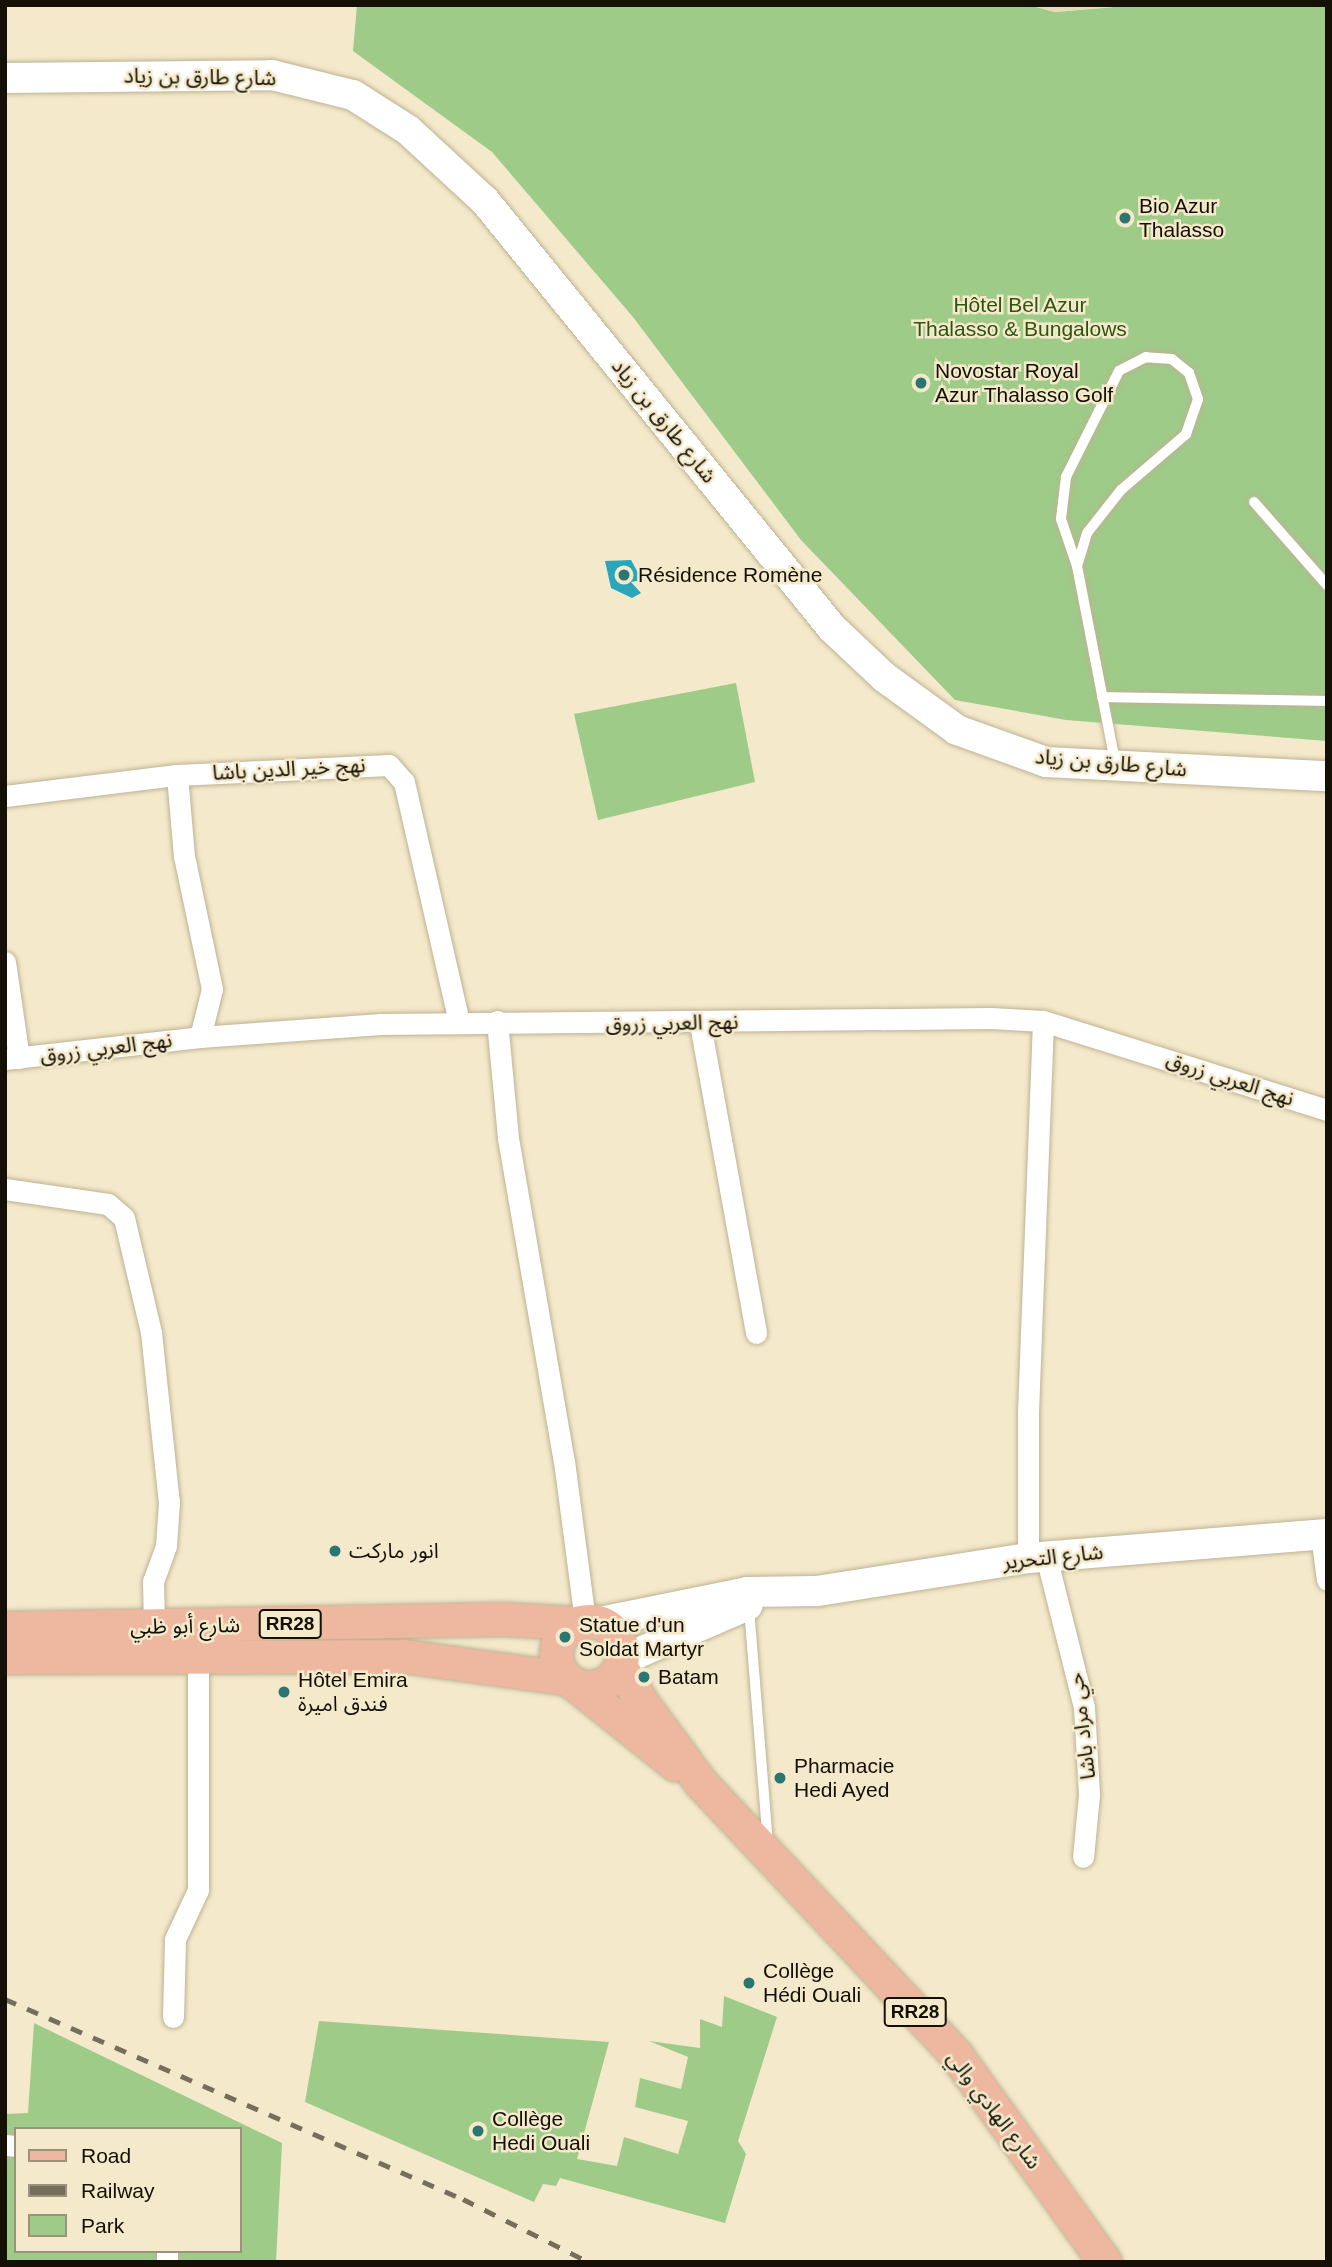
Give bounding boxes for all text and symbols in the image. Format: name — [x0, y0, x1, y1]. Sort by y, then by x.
street label: شارع طارق بن زياد — [124, 63, 276, 91]
place label: Bio Azur Thalasso — [1139, 193, 1224, 243]
marker: Bio Azur Thalasso — [1117, 210, 1133, 226]
park label: Hôtel Bel Azur Thalasso & Bungalows — [913, 292, 1127, 342]
street label: شارع طارق بن زياد — [606, 354, 722, 488]
place label: Novostar Royal Azur Thalasso Golf — [935, 358, 1114, 408]
marker: Novostar Royal Azur Thalasso Golf — [913, 375, 929, 391]
place label: Résidence Romène — [638, 562, 822, 588]
marker: Résidence Romène — [616, 567, 632, 583]
street label: شارع طارق بن زياد — [1034, 744, 1188, 782]
street label: نهج خير الدين باشا — [212, 752, 366, 786]
street label: نهج العربي زروق — [605, 1009, 739, 1037]
street label: نهج العربي زروق — [39, 1027, 173, 1069]
street label: نهج العربي زروق — [1163, 1046, 1297, 1112]
place label: انور ماركت — [349, 1538, 439, 1564]
street label: شارع التحرير — [1002, 1539, 1104, 1575]
marker: انور ماركت — [327, 1543, 343, 1559]
road number: RR28 — [258, 1608, 322, 1640]
street label: شارع أبو ظبي — [130, 1612, 240, 1640]
place label: Statue d'un Soldat Martyr — [579, 1612, 704, 1662]
marker: Statue d'un Soldat Martyr — [557, 1629, 573, 1645]
place label: Batam — [658, 1664, 719, 1690]
place label: Hôtel Emira فندق اميرة — [298, 1667, 408, 1717]
marker: Batam — [636, 1669, 652, 1685]
street label: حي مراد باشا — [1063, 1671, 1101, 1781]
marker: Hôtel Emira فندق اميرة — [276, 1684, 292, 1700]
place label: Pharmacie Hedi Ayed — [794, 1753, 894, 1803]
marker: Pharmacie Hedi Ayed — [772, 1770, 788, 1786]
place label: Collège Hédi Ouali — [763, 1958, 861, 2008]
marker: Collège Hédi Ouali — [741, 1975, 757, 1991]
road number: RR28 — [884, 1996, 946, 2028]
street label: شارع الهادي والي — [941, 2046, 1047, 2174]
place label: Collège Hedi Ouali — [492, 2106, 590, 2156]
marker: Collège Hedi Ouali — [470, 2123, 486, 2139]
legend — [14, 2127, 242, 2253]
text: Road — [81, 2144, 131, 2167]
text: Railway — [81, 2179, 155, 2202]
text: Park — [81, 2214, 124, 2237]

